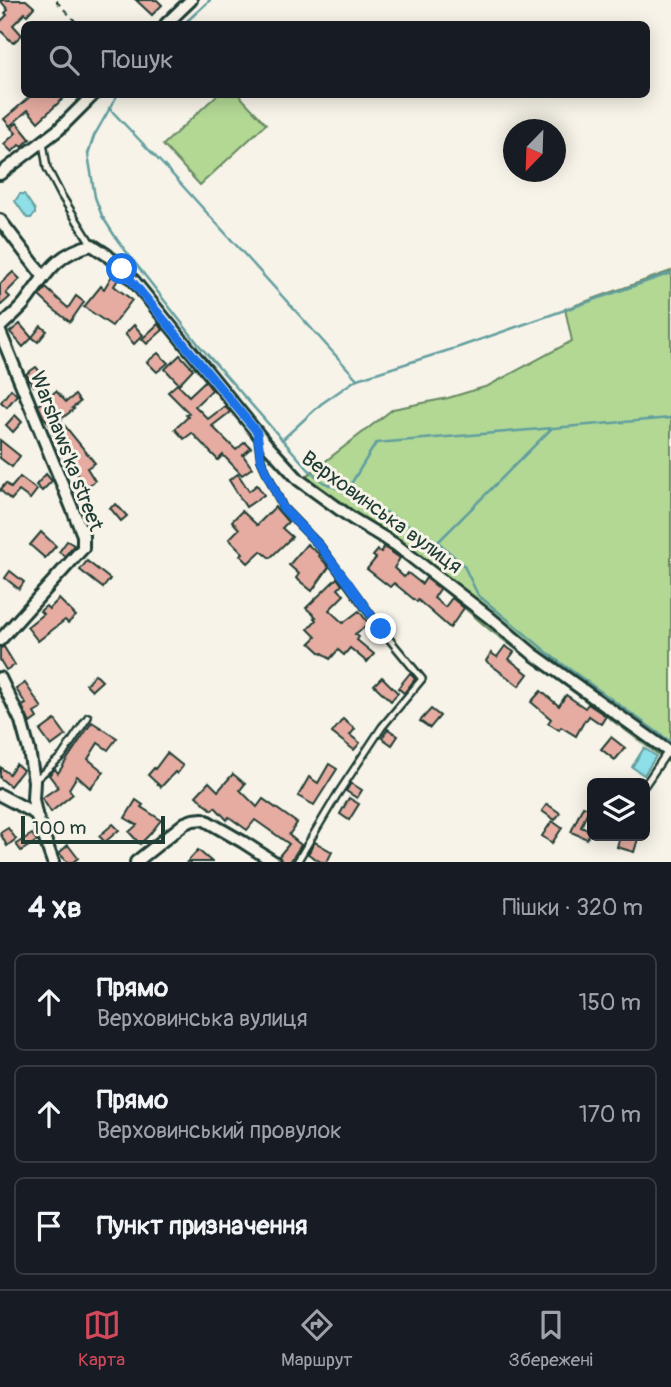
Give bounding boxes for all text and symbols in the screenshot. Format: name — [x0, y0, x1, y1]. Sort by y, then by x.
search box — [21, 21, 650, 98]
icon: search — [45, 41, 83, 79]
text: Пошук — [101, 44, 174, 76]
north arrow — [503, 119, 566, 182]
route start — [106, 253, 137, 284]
street label: Warshaws'ka street — [24, 367, 110, 535]
street label: Верховинська вулиця — [296, 445, 467, 580]
route end — [365, 613, 396, 644]
map controls — [587, 778, 650, 841]
button: layers — [587, 778, 650, 841]
scale bar — [21, 813, 164, 845]
text: 100 m — [32, 816, 86, 840]
text: 4 хв — [28, 889, 82, 926]
text: Пішки · 320 m — [502, 893, 643, 922]
text: Прямо — [97, 972, 168, 1004]
icon: ahead — [30, 983, 68, 1021]
text: 150 m — [578, 988, 641, 1017]
text: Верховинська вулиця — [97, 1004, 308, 1033]
text: Прямо — [97, 1084, 168, 1116]
icon: ahead — [30, 1095, 68, 1133]
text: 170 m — [579, 1100, 641, 1129]
text: Верховинський провулок — [97, 1116, 342, 1145]
icon: arrive — [30, 1207, 68, 1245]
text: Пункт призначення — [97, 1210, 308, 1242]
tab: Карта — [78, 1306, 125, 1372]
tab: Маршрут — [281, 1306, 353, 1372]
tab: Збережені — [509, 1306, 593, 1372]

